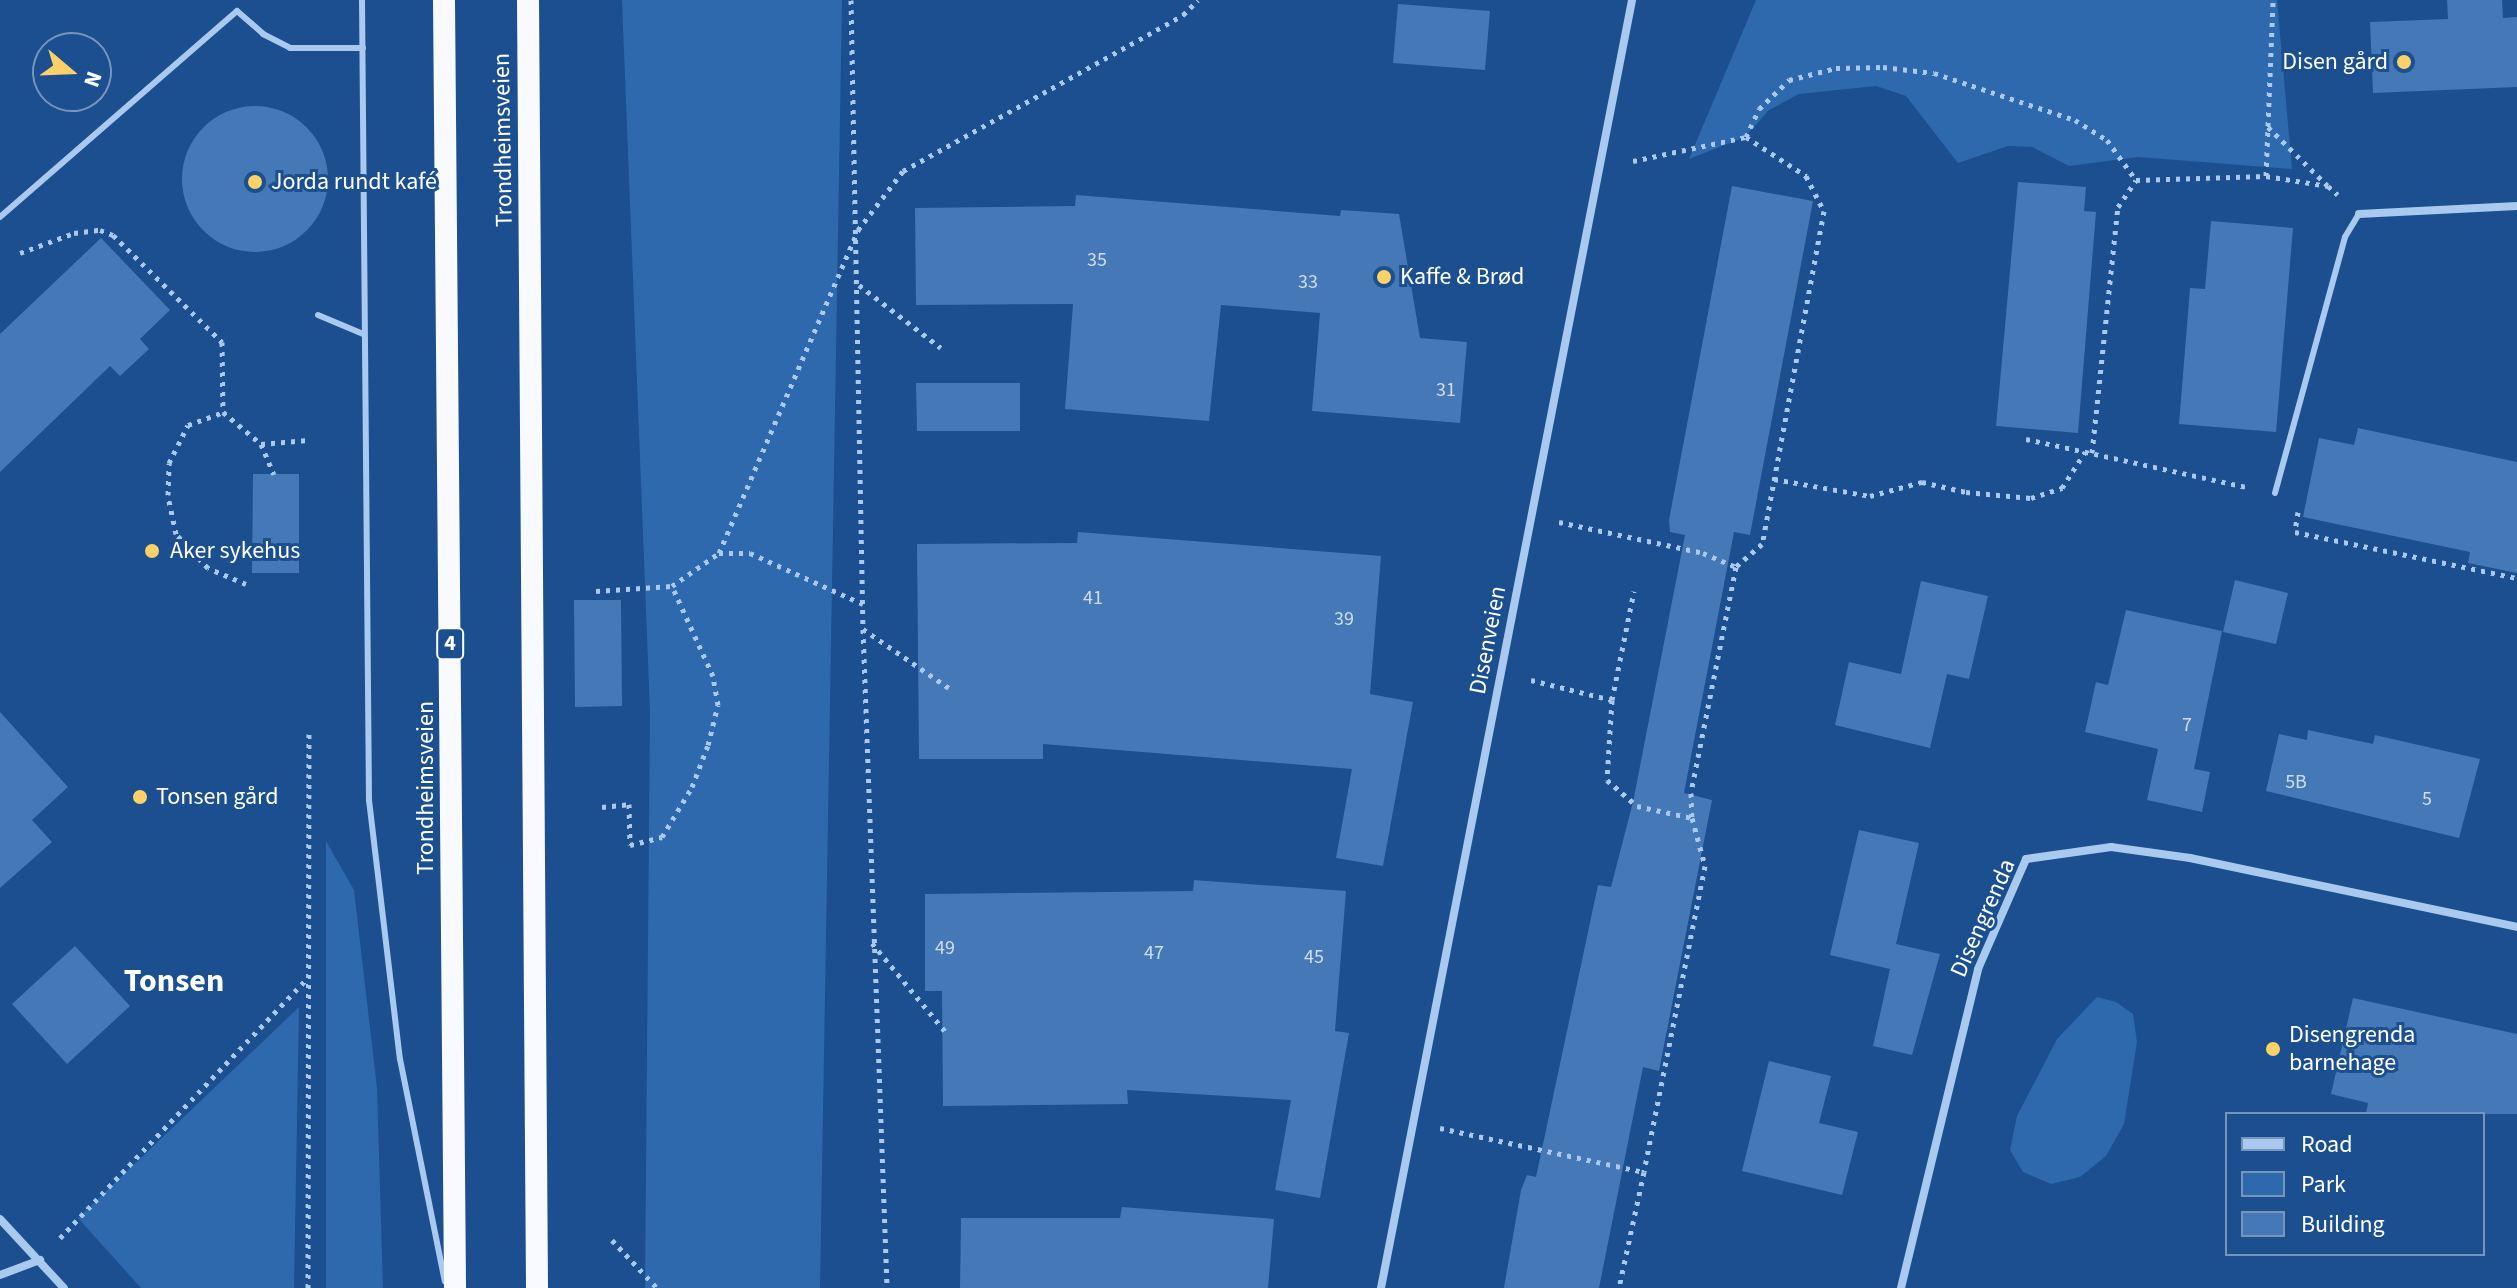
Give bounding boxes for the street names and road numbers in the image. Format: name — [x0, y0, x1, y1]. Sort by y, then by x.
street label: Trondheimsveien — [487, 53, 519, 227]
street label: Disenveien — [1463, 583, 1513, 697]
road number: 4 — [436, 626, 464, 662]
street label: Trondheimsveien — [412, 701, 440, 875]
street label: Disengrenda — [1944, 854, 2022, 982]

